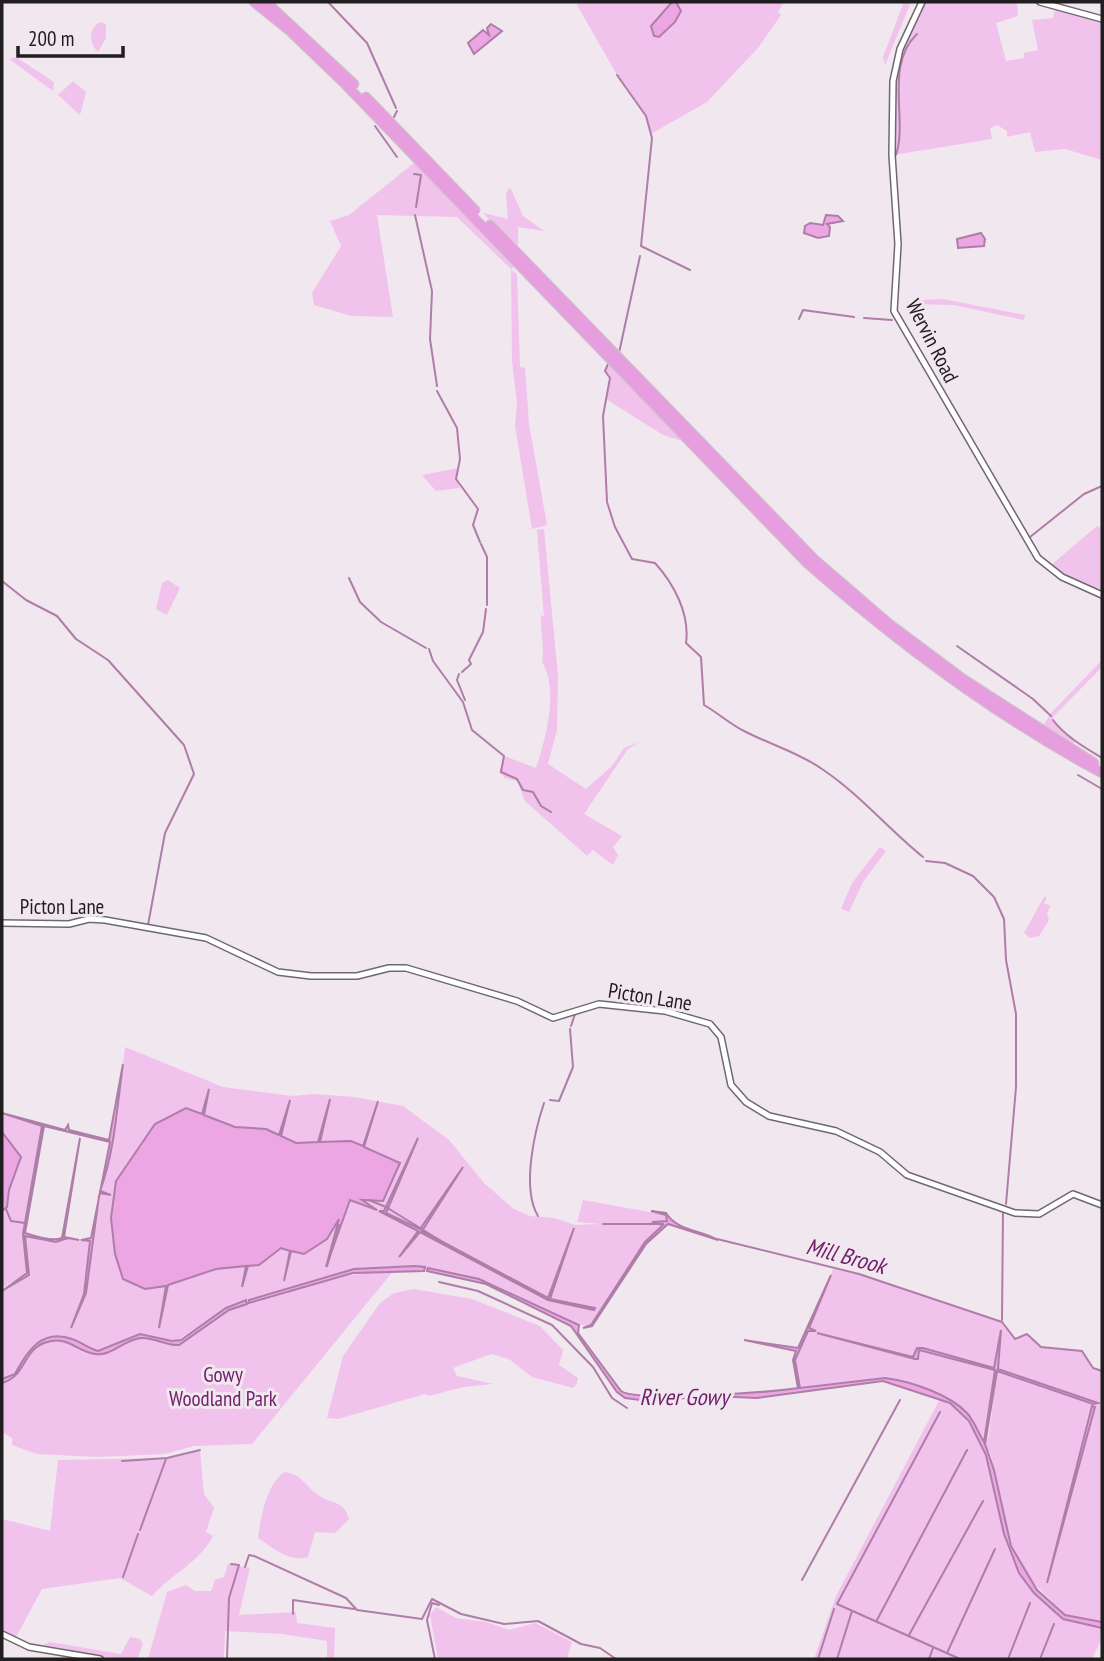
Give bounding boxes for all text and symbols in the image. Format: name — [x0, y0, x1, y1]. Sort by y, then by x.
scale bar — [18, 14, 122, 58]
text: 200 m — [28, 25, 74, 52]
street label: Wervin Road — [900, 295, 965, 387]
street label: Picton Lane — [20, 893, 104, 920]
street label: Picton Lane — [606, 977, 694, 1016]
water label: Mill Brook — [803, 1231, 892, 1281]
park label: Gowy Woodland Park — [169, 1361, 277, 1412]
water label: River Gowy — [639, 1382, 732, 1411]

